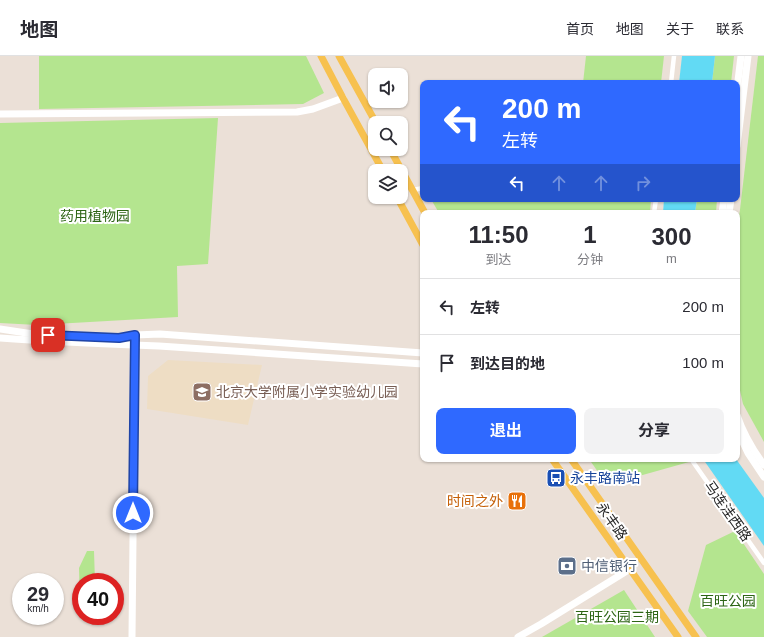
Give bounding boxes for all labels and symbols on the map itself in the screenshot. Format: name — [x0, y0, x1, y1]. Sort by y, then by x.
park label: 药用植物园 — [60, 208, 130, 224]
pin — [31, 318, 65, 352]
school or university icon: 北京大学附属小学实验幼儿园 — [191, 381, 213, 403]
place label: 北京大学附属小学实验幼儿园 — [216, 384, 398, 400]
bus stop icon: 永丰路南站 — [545, 467, 567, 489]
place label: 永丰路南站 — [570, 470, 640, 486]
street label: 马连洼西路 — [701, 478, 755, 544]
restaurant icon: 时间之外 — [506, 490, 528, 512]
position arrow — [112, 492, 154, 534]
place label: 时间之外 — [447, 493, 503, 509]
street label: 永丰路 — [593, 499, 631, 543]
bank icon: 中信银行 — [556, 555, 578, 577]
place label: 中信银行 — [581, 558, 637, 574]
speed limit sign: 40 — [72, 573, 124, 625]
park label: 百旺公园 — [700, 593, 756, 609]
park label: 百旺公园三期 — [575, 609, 659, 625]

